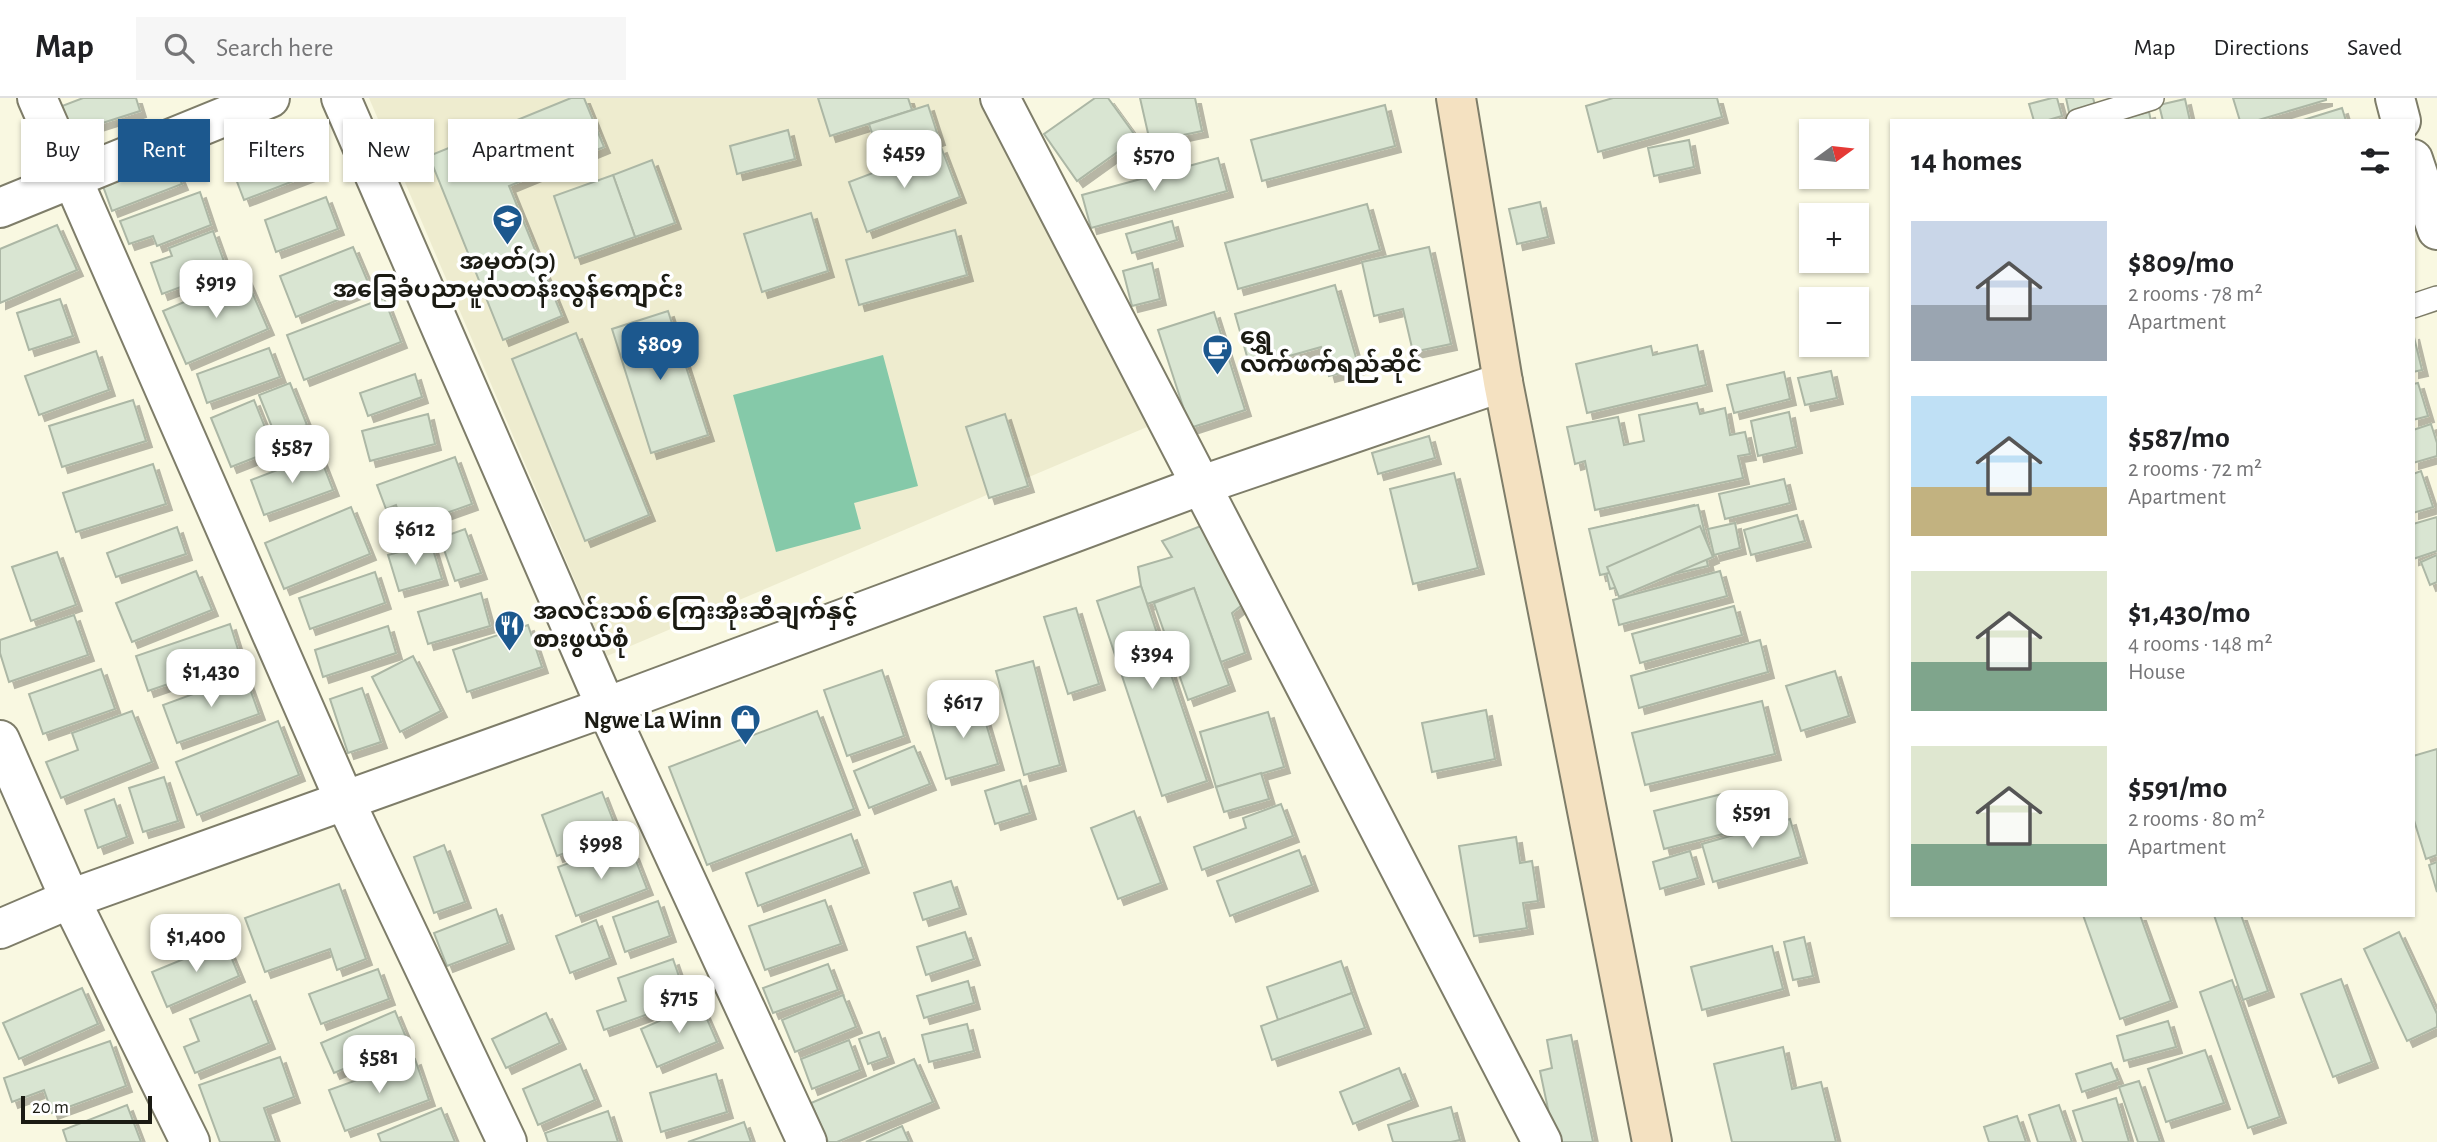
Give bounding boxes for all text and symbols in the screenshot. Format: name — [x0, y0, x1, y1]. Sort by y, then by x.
search box — [136, 17, 626, 80]
icon: search — [160, 29, 198, 67]
text: Map — [35, 31, 94, 64]
text: Search here — [216, 35, 334, 61]
text: Map — [2133, 36, 2175, 60]
text: Directions — [2213, 36, 2309, 60]
text: Saved — [2347, 36, 2402, 60]
chip: Buy — [21, 119, 104, 182]
chip: Rent — [118, 119, 210, 182]
chip: Filters — [224, 119, 329, 182]
chip: New — [343, 119, 434, 182]
chip: Apartment — [448, 119, 598, 182]
north arrow — [1799, 119, 1869, 189]
map controls — [1799, 119, 1869, 357]
pin: $459 — [863, 130, 945, 190]
pin: $570 — [1113, 134, 1195, 193]
text: $459 — [883, 141, 925, 164]
icon: filters — [2356, 142, 2394, 180]
text: $570 — [1133, 144, 1175, 167]
text: 14 homes — [1911, 146, 2022, 176]
school or university icon: အမှတ်(၁) အခြေခံပညာမူလတန်းလွန်ကျောင်း — [491, 202, 525, 246]
button: + — [1799, 203, 1869, 273]
place label: အမှတ်(၁) အခြေခံပညာမူလတန်းလွန်ကျောင်း — [333, 245, 683, 309]
text: $809/mo — [2128, 248, 2234, 278]
icon: home — [1967, 249, 2051, 333]
pin: $919 — [175, 260, 257, 320]
text: $919 — [196, 271, 236, 294]
text: 2 rooms · 78 m² — [2128, 283, 2263, 306]
button: − — [1799, 287, 1869, 357]
text: Apartment — [2128, 311, 2226, 334]
pin: $809 — [619, 322, 701, 382]
place label: ရွှေ လက်ဖက်ရည်ဆိုင် — [1240, 325, 1422, 383]
text: $809 — [638, 333, 682, 356]
cafe icon: ရွှေ လက်ဖက်ရည်ဆိုင် — [1200, 333, 1234, 377]
text: $587/mo — [2128, 423, 2230, 453]
icon: home — [1967, 424, 2051, 508]
pin: $587 — [251, 426, 333, 485]
text: $587 — [271, 436, 313, 459]
text: 2 rooms · 72 m² — [2128, 458, 2262, 481]
text: Apartment — [2128, 486, 2226, 509]
pin: $612 — [374, 508, 456, 567]
text: $612 — [395, 518, 435, 541]
place label: အလင်းသစ် ကြေးအိုးဆီချက်နှင့် စားဖွယ်စုံ — [533, 595, 858, 658]
text: $1,430/mo — [2128, 598, 2250, 628]
icon: home — [1967, 599, 2051, 683]
restaurant icon: အလင်းသစ် ကြေးအိုးဆီချက်နှင့် စားဖွယ်စုံ — [493, 608, 527, 652]
pin: $394 — [1111, 632, 1193, 691]
text: 4 rooms · 148 m² — [2128, 633, 2273, 656]
text: $394 — [1131, 642, 1173, 665]
pin: $1,430 — [154, 650, 268, 709]
text: $1,430 — [182, 660, 240, 683]
text: House — [2128, 661, 2185, 684]
pin: $617 — [922, 680, 1004, 740]
text: $617 — [943, 691, 983, 714]
shop icon: Ngwe La Winn — [728, 703, 762, 747]
place label: Ngwe La Winn — [583, 709, 722, 733]
text: $591/mo — [2128, 773, 2227, 803]
icon: home — [1967, 774, 2051, 858]
pin: $591 — [1711, 790, 1793, 850]
text: $591 — [1732, 801, 1772, 824]
text: 2 rooms · 80 m² — [2128, 808, 2265, 831]
pin: $998 — [560, 822, 642, 881]
text: $998 — [579, 832, 623, 855]
text: Apartment — [2128, 836, 2226, 859]
pin: $1,400 — [139, 914, 253, 974]
text: $1,400 — [166, 925, 226, 948]
pin: $715 — [638, 976, 720, 1035]
text: $715 — [660, 986, 698, 1009]
pin: $581 — [338, 1035, 420, 1095]
text: $581 — [359, 1046, 399, 1069]
scale bar — [21, 1093, 152, 1125]
text: 20 m — [32, 1098, 69, 1117]

